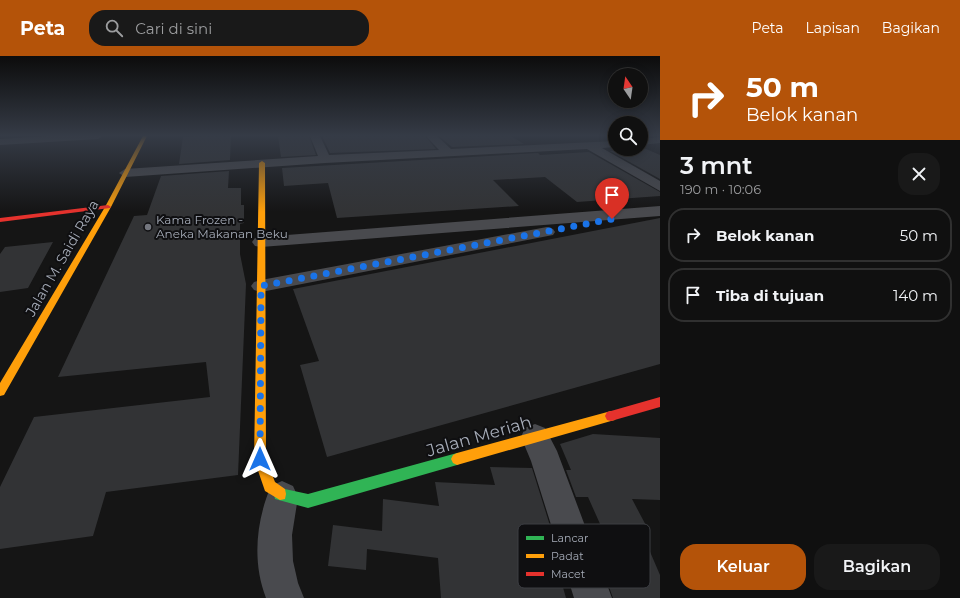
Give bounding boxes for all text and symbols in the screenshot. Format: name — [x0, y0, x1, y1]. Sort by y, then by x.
search box — [89, 10, 369, 46]
text: Peta — [20, 17, 65, 40]
icon: search — [103, 17, 125, 39]
text: Cari di sini — [135, 19, 212, 38]
text: Peta — [752, 19, 784, 37]
text: Lapisan — [806, 19, 860, 37]
text: Bagikan — [882, 19, 940, 37]
north arrow — [608, 68, 648, 108]
map controls — [608, 68, 648, 156]
text: 50 m — [746, 70, 819, 104]
icon: right — [680, 72, 732, 124]
text: Belok kanan — [746, 104, 858, 126]
button: search — [608, 116, 648, 156]
text: 3 mnt — [680, 151, 752, 180]
button: close — [898, 153, 940, 195]
pin — [595, 178, 629, 219]
text: 190 m · 10:06 — [680, 181, 761, 197]
icon: arrive — [601, 184, 623, 206]
street label: Jalan M. Saidi Raya — [21, 197, 103, 320]
place label: Kama Frozen - Aneka Makanan Beku — [156, 212, 288, 241]
marker: Kama Frozen - Aneka Makanan Beku — [143, 222, 153, 232]
icon: right — [682, 224, 704, 246]
text: Belok kanan — [716, 226, 814, 245]
text: 50 m — [900, 226, 938, 245]
icon: arrive — [682, 284, 704, 306]
text: Tiba di tujuan — [716, 286, 824, 305]
text: 140 m — [893, 286, 938, 305]
street label: Jalan Meriah — [423, 411, 534, 461]
position arrow — [239, 438, 281, 480]
legend — [518, 524, 650, 588]
text: Lancar — [551, 531, 589, 545]
button: Keluar — [680, 544, 806, 590]
button: Bagikan — [814, 544, 940, 590]
text: Padat — [551, 549, 584, 563]
text: Macet — [551, 567, 586, 581]

